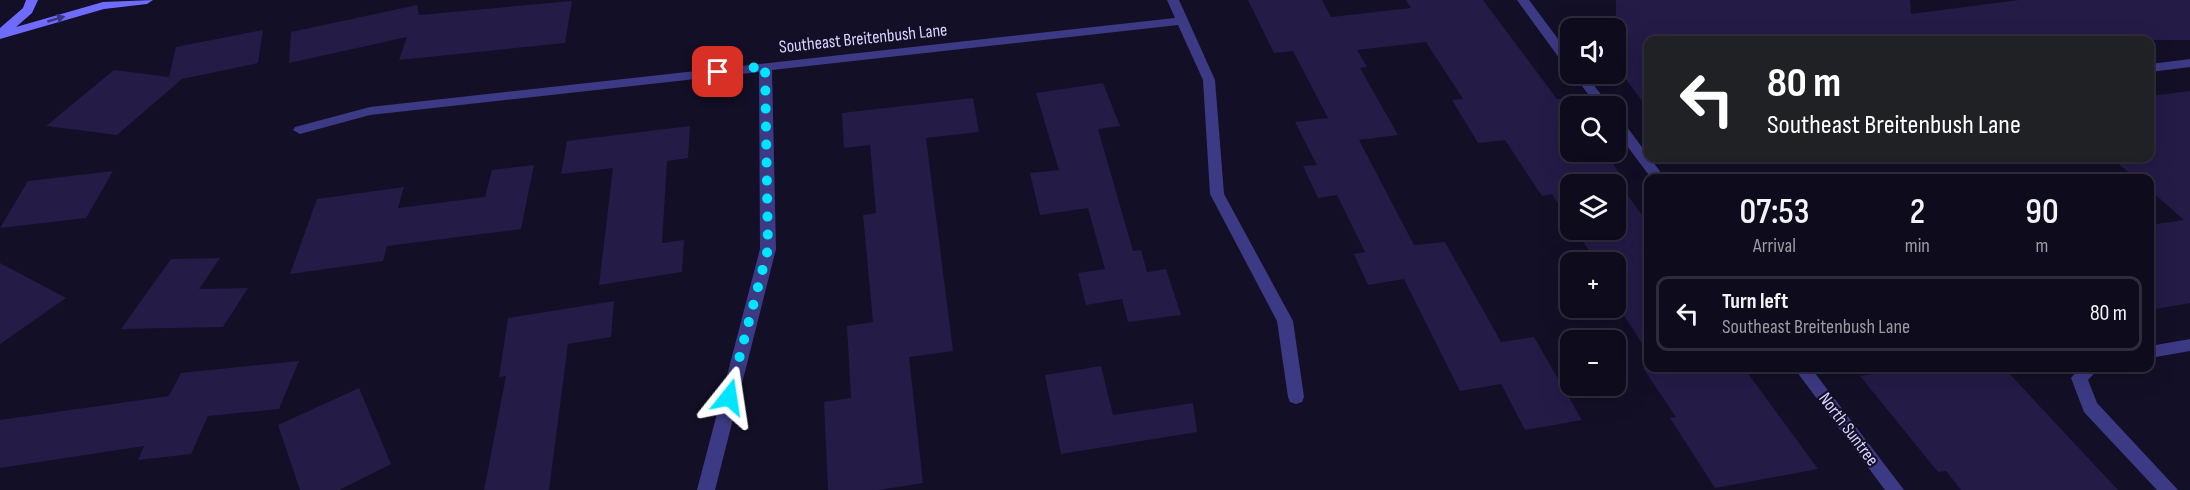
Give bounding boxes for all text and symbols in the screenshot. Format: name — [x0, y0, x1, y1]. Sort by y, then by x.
one-way arrow — [47, 14, 65, 23]
map controls — [1560, 18, 1626, 396]
button: sound — [1560, 18, 1626, 84]
street label: Southeast Breitenbush Lane — [778, 19, 948, 58]
pin — [692, 46, 743, 97]
icon: arrive — [701, 55, 734, 88]
text: 80 m — [1767, 58, 1841, 109]
icon: left — [1668, 60, 1746, 138]
button: search — [1560, 96, 1626, 162]
text: Southeast Breitenbush Lane — [1767, 109, 2021, 141]
button: layers — [1560, 174, 1626, 240]
text: 07:53 — [1739, 191, 1809, 234]
text: 2 — [1910, 191, 1925, 234]
text: 90 — [2025, 191, 2059, 234]
text: Arrival — [1753, 234, 1796, 258]
text: min — [1905, 234, 1930, 258]
text: m — [2036, 234, 2048, 258]
button: + — [1560, 252, 1626, 318]
text: Turn left — [1722, 288, 1788, 315]
icon: left — [1671, 297, 1704, 330]
text: 80 m — [2090, 300, 2127, 327]
text: Southeast Breitenbush Lane — [1722, 315, 1910, 339]
button: − — [1560, 330, 1626, 396]
position arrow — [697, 365, 761, 429]
street label: North Suntree — [1814, 389, 1883, 470]

